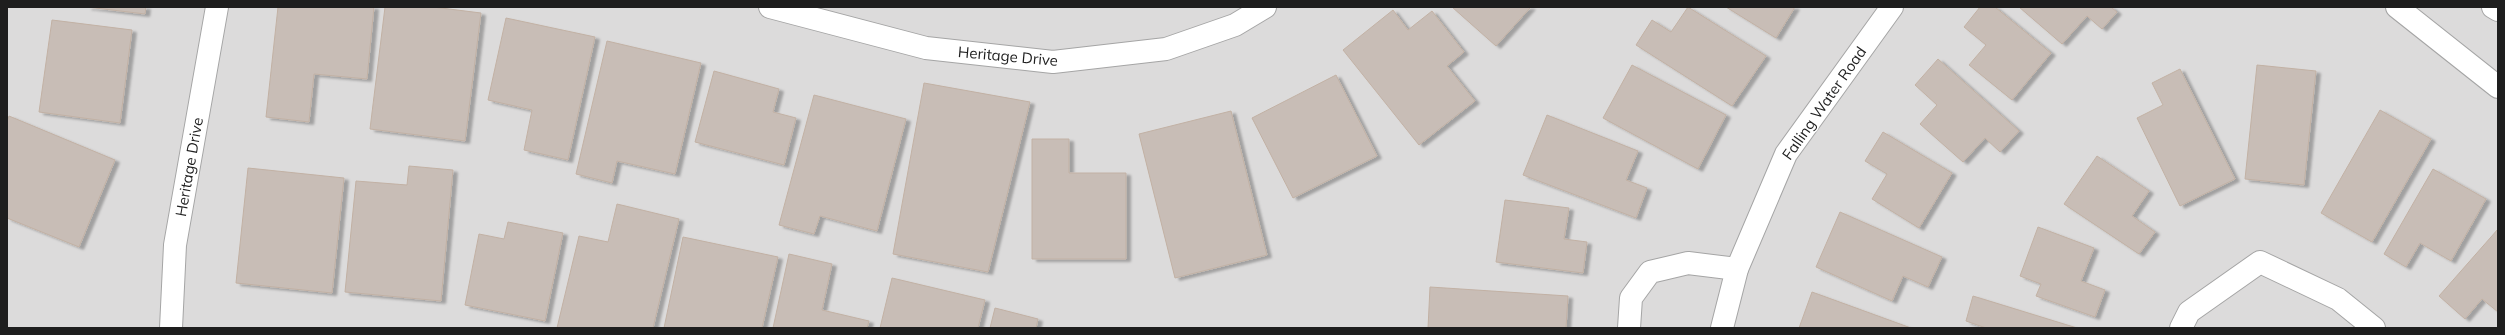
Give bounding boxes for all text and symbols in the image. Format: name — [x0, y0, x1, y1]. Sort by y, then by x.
street label: Heritage Drive — [957, 42, 1059, 70]
street label: Falling Water Road — [1778, 43, 1870, 163]
street label: Heritage Drive — [171, 116, 207, 218]

